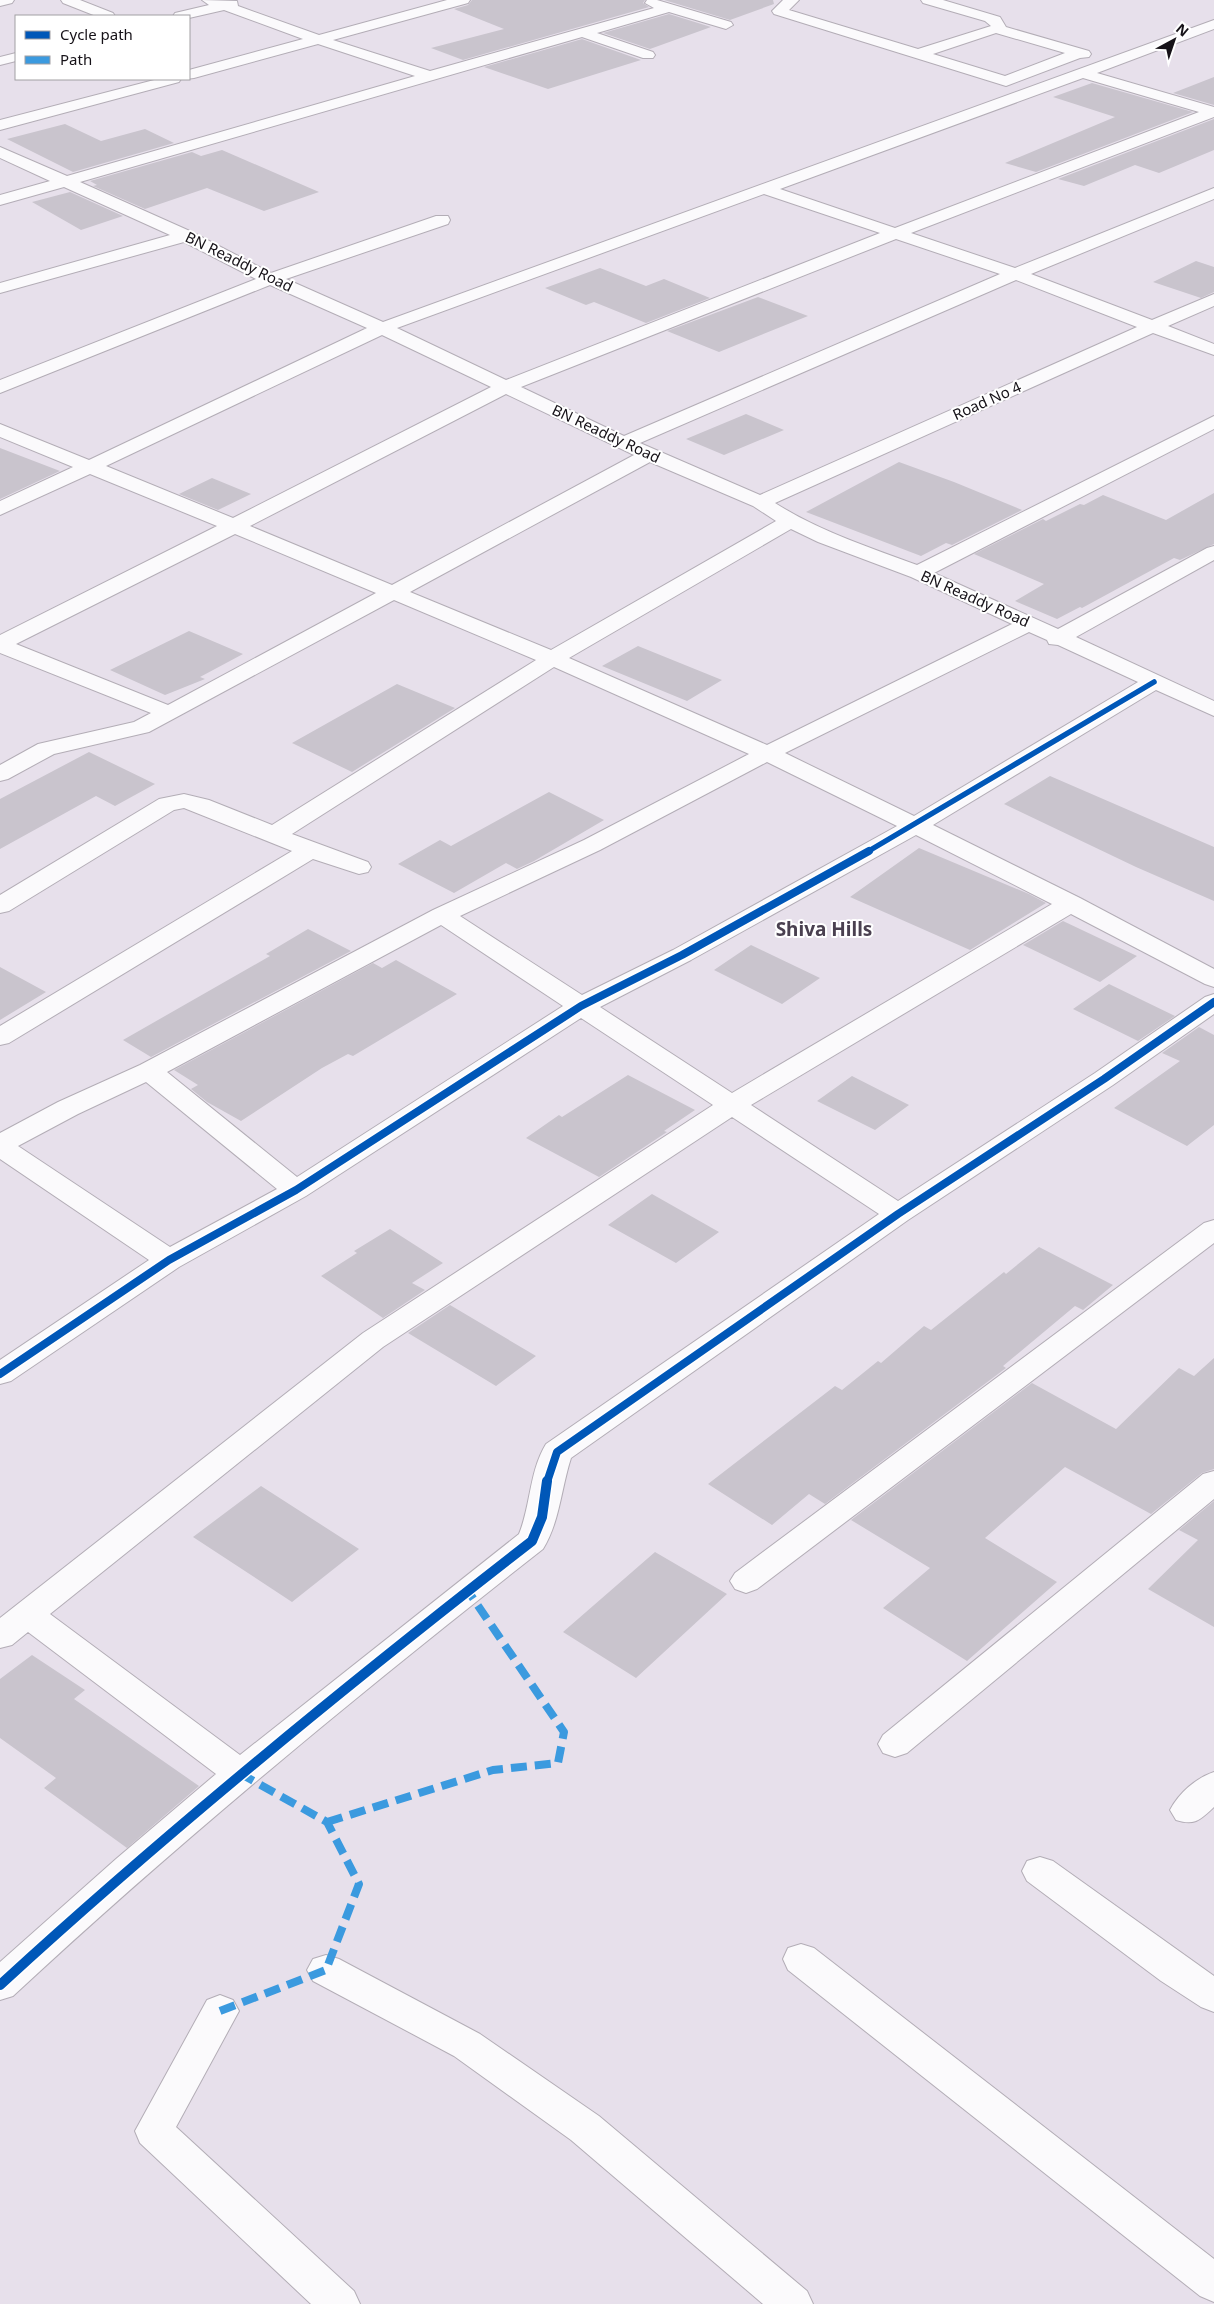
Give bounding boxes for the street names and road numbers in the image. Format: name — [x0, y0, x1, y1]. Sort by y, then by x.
street label: BN Readdy Road — [182, 226, 297, 296]
street label: Road No 4 — [949, 376, 1024, 424]
street label: BN Readdy Road — [549, 399, 664, 467]
street label: BN Readdy Road — [918, 565, 1033, 631]

